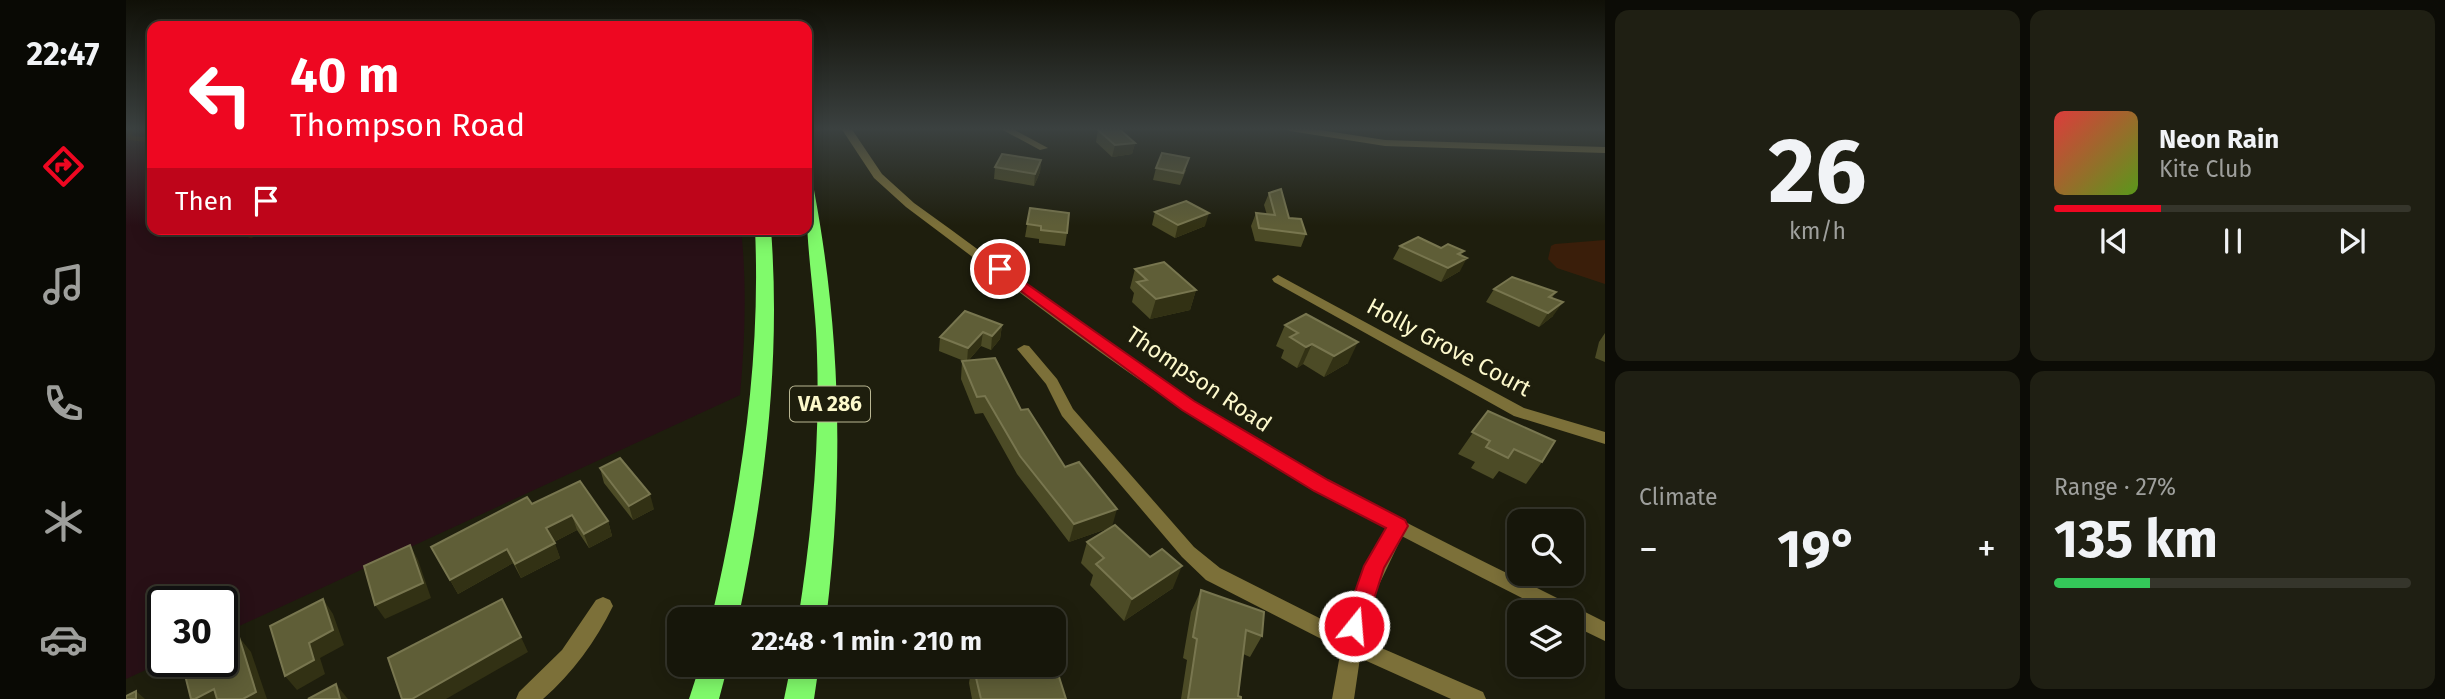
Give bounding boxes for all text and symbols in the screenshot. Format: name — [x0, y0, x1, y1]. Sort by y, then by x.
text: 22:47 — [27, 35, 99, 73]
text: 40 m — [290, 46, 399, 105]
icon: left — [175, 49, 266, 140]
text: Thompson Road — [290, 106, 525, 144]
text: 26 — [1768, 117, 1867, 226]
text: Neon Rain — [2159, 124, 2279, 155]
icon: directions — [39, 142, 88, 191]
text: Kite Club — [2159, 155, 2252, 183]
icon: arrive — [247, 182, 285, 220]
text: Then — [175, 186, 233, 217]
text: km/h — [1789, 217, 1846, 245]
icon: previous — [2095, 222, 2133, 260]
icon: pause — [2214, 222, 2252, 260]
icon: next — [2333, 222, 2371, 260]
pin — [970, 239, 1030, 299]
icon: arrive — [981, 250, 1019, 288]
icon: music — [39, 260, 88, 309]
street label: Holly Grove Court — [1362, 292, 1537, 402]
street label: Thompson Road — [1121, 320, 1277, 438]
icon: phone — [39, 379, 88, 428]
road number: VA 286 — [790, 386, 870, 422]
text: Range · 27% — [2054, 473, 2176, 501]
text: Climate — [1639, 483, 1718, 511]
icon: climate — [39, 497, 88, 546]
text: 135 km — [2054, 508, 2218, 571]
map controls — [1507, 509, 1584, 677]
button: search — [1507, 509, 1584, 586]
text: 19° — [1777, 518, 1858, 581]
text: − — [1639, 526, 1658, 572]
text: + — [1977, 526, 1996, 572]
speed limit sign: 30 — [147, 586, 238, 677]
position arrow — [1317, 589, 1391, 663]
button: layers — [1507, 600, 1584, 677]
icon: car — [39, 615, 88, 664]
text: 22:48 · 1 min · 210 m — [751, 626, 982, 657]

